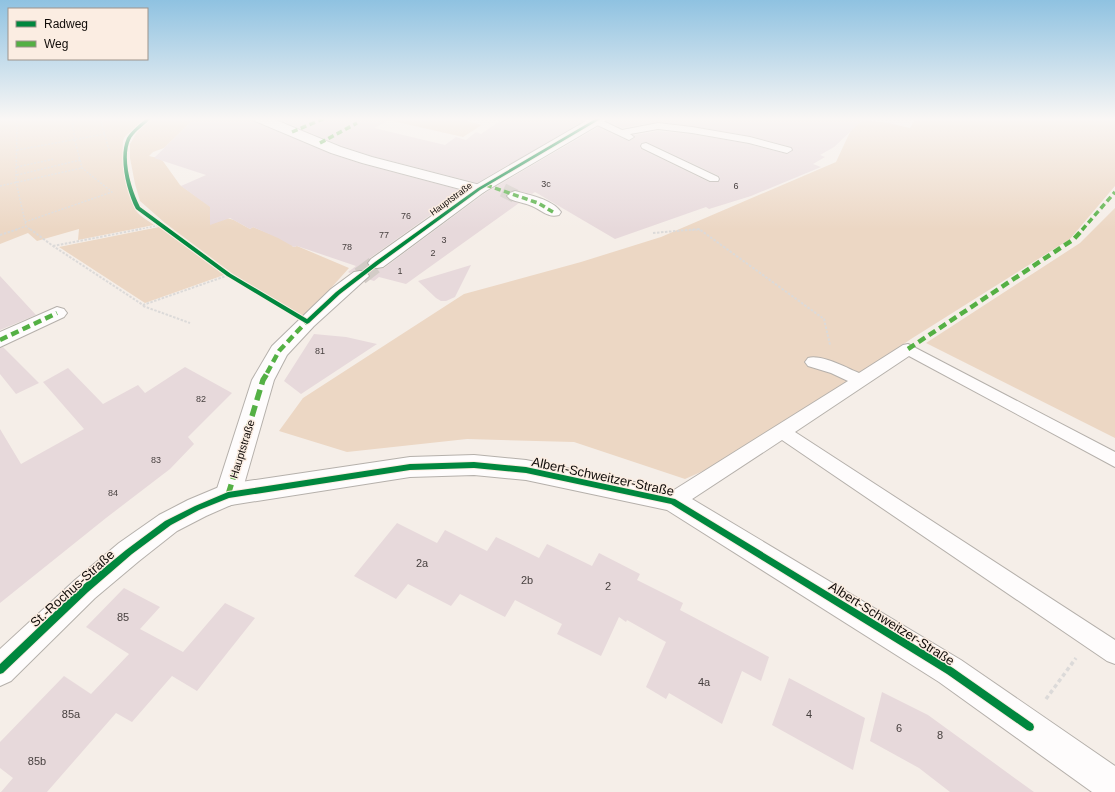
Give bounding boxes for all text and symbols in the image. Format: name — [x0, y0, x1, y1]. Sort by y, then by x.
legend — [8, 8, 148, 60]
text: Radweg — [44, 17, 88, 31]
text: Weg — [44, 37, 68, 51]
house number: 3c — [541, 179, 551, 189]
street label: Hauptstraße — [428, 180, 474, 218]
house number: 6 — [733, 181, 739, 191]
house number: 76 — [401, 211, 411, 221]
house number: 77 — [379, 230, 389, 240]
house number: 3 — [441, 235, 447, 245]
house number: 78 — [342, 242, 352, 252]
house number: 2 — [430, 248, 436, 258]
house number: 1 — [397, 266, 403, 276]
house number: 81 — [315, 346, 325, 356]
house number: 82 — [196, 394, 206, 404]
street label: Hauptstraße — [227, 418, 257, 480]
street label: Albert-Schweitzer-Straße — [530, 454, 675, 499]
house number: 83 — [151, 455, 161, 465]
house number: 84 — [108, 488, 118, 498]
street label: St.-Rochus-Straße — [27, 547, 117, 630]
house number: 2a — [416, 557, 429, 569]
house number: 2b — [521, 574, 533, 586]
street label: Albert-Schweitzer-Straße — [826, 579, 957, 668]
house number: 2 — [605, 580, 611, 592]
house number: 85 — [117, 611, 129, 623]
house number: 4a — [698, 676, 711, 688]
house number: 85a — [62, 708, 81, 720]
house number: 4 — [806, 708, 812, 720]
house number: 6 — [896, 722, 902, 734]
house number: 8 — [937, 729, 943, 741]
house number: 85b — [28, 755, 46, 767]

